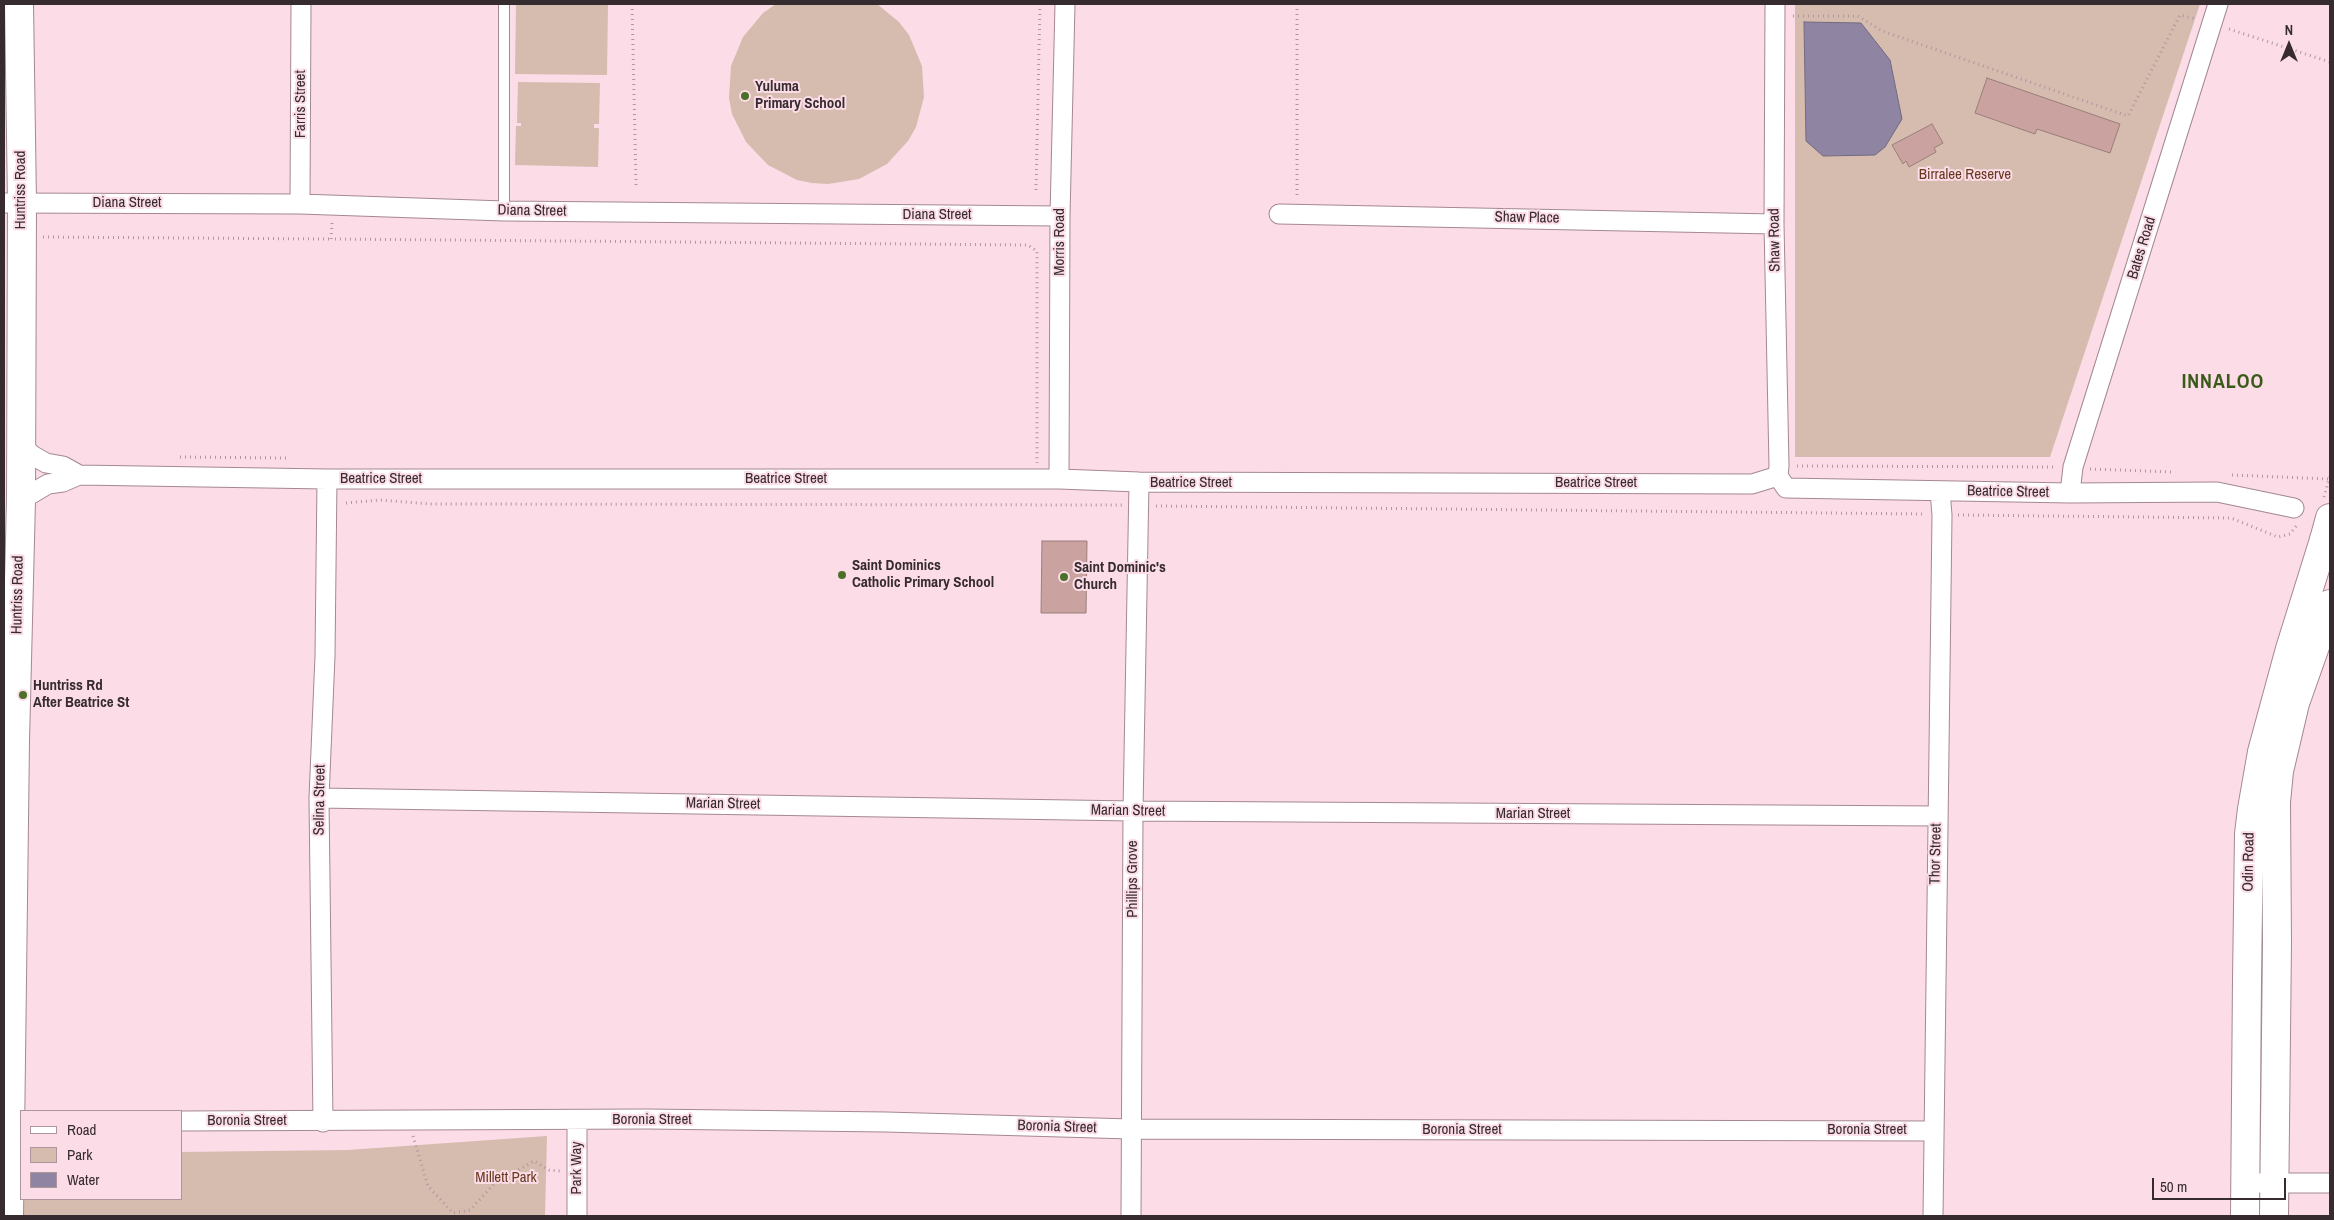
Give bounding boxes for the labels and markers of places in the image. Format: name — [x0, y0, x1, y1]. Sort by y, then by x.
place label: Yuluma Primary School — [755, 78, 845, 113]
marker: Yuluma Primary School — [739, 90, 751, 102]
place label: Saint Dominics Catholic Primary School — [852, 557, 994, 592]
place label: Saint Dominic's Church — [1074, 559, 1166, 594]
marker: Saint Dominics Catholic Primary School — [836, 569, 848, 581]
marker: Saint Dominic's Church — [1058, 571, 1070, 583]
place label: Huntriss Rd After Beatrice St — [33, 677, 129, 712]
marker: Huntriss Rd After Beatrice St — [17, 689, 29, 701]

